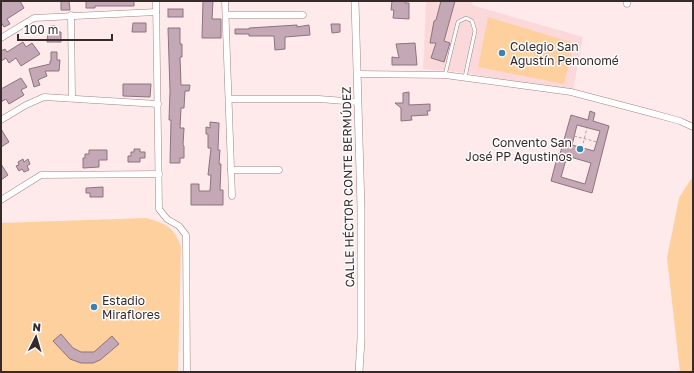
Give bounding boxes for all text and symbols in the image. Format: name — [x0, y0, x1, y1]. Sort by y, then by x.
scale bar — [18, 16, 112, 42]
text: 100 m — [24, 22, 58, 37]
place label: Colegio San Agustín Penonomé — [510, 39, 619, 68]
marker: Colegio San Agustín Penonomé — [497, 48, 507, 58]
street label: CALLE HÉCTOR CONTE BERMÚDEZ — [339, 86, 357, 288]
place label: Convento San José PP Agustinos — [465, 135, 572, 164]
marker: Convento San José PP Agustinos — [575, 144, 585, 154]
place label: Estadio Miraflores — [102, 293, 160, 322]
marker: Estadio Miraflores — [89, 302, 99, 312]
north arrow — [16, 317, 56, 357]
text: N — [32, 320, 42, 333]

